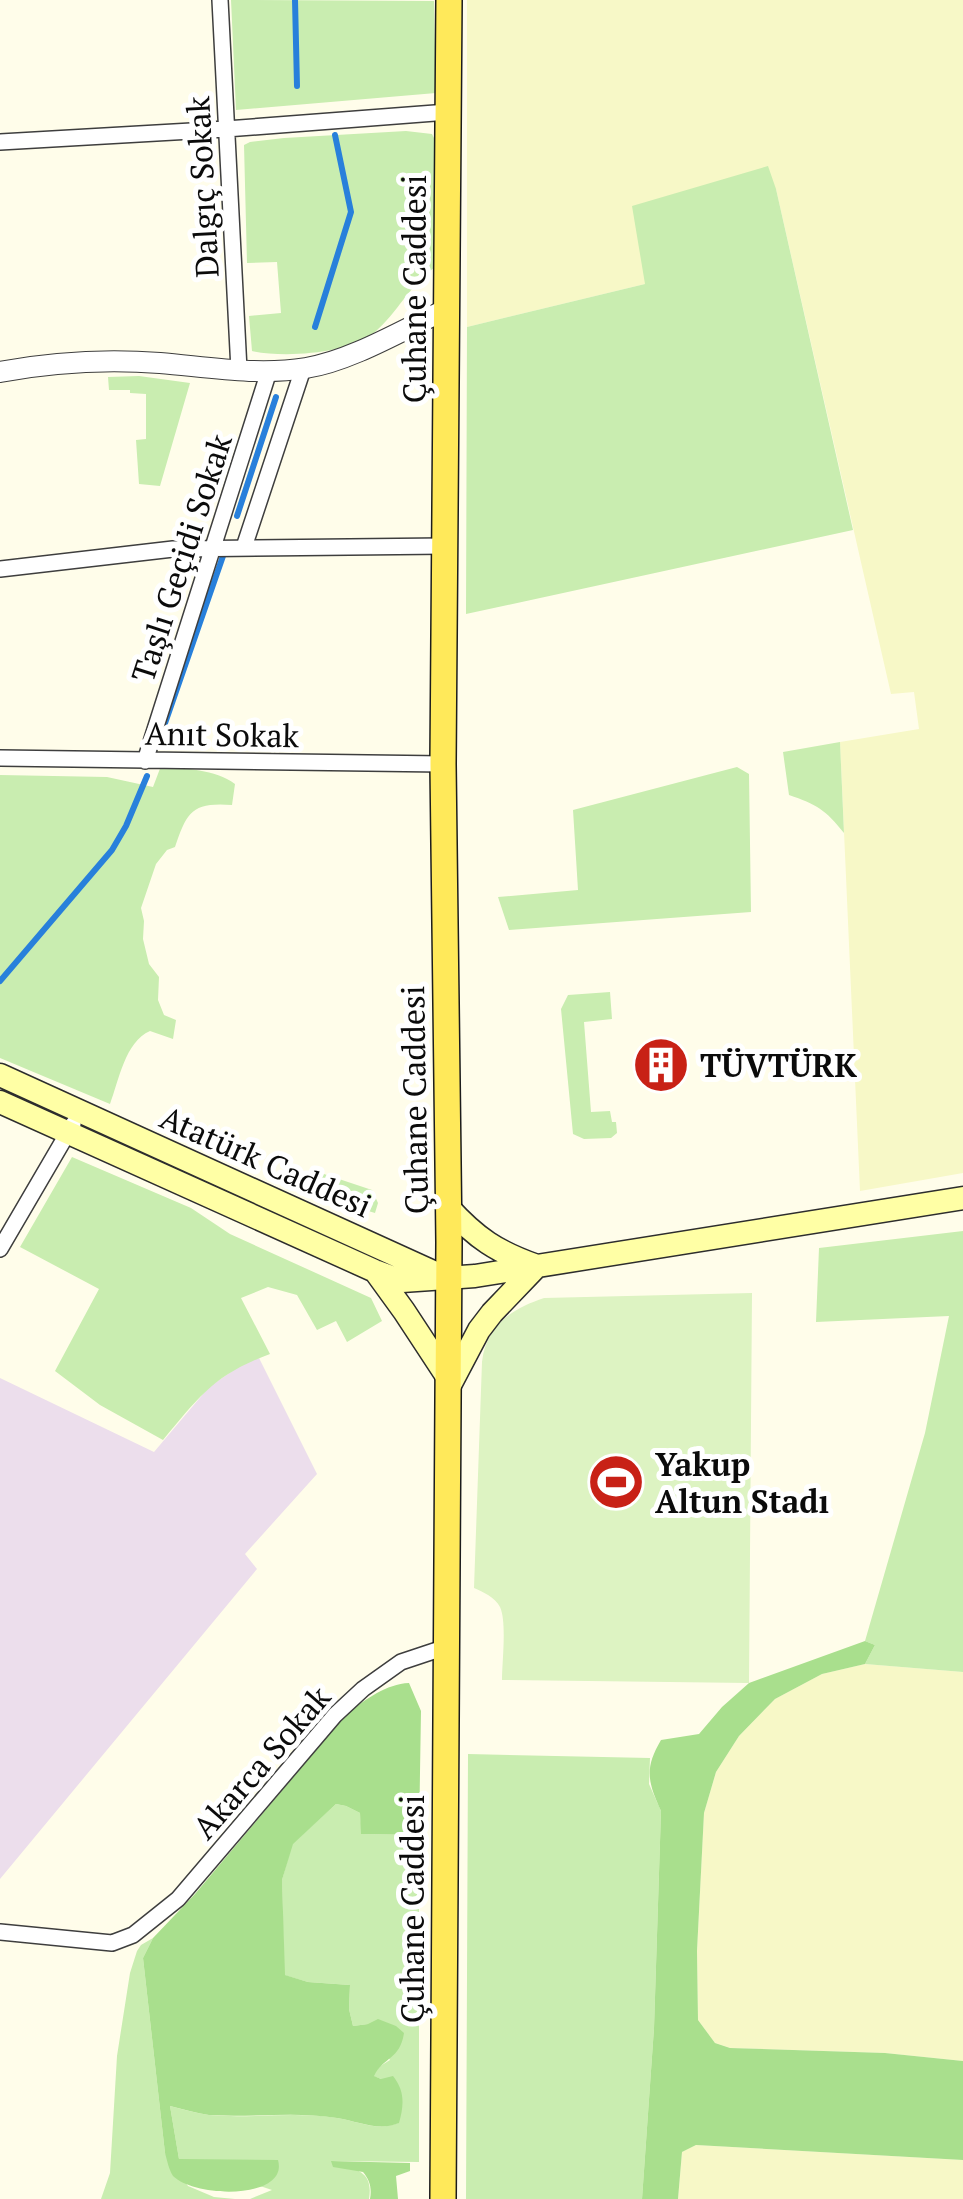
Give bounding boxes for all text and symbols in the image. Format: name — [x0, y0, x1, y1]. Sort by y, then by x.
street label: Dalgıç Sokak — [176, 95, 228, 279]
street label: Çuhane Caddesi — [393, 175, 435, 403]
street label: Taşlı Geçidi Sokak — [121, 428, 241, 687]
street label: Anıt Sokak — [145, 712, 300, 756]
street label: Çuhane Caddesi — [391, 985, 437, 1215]
building icon: TÜVTÜRK — [631, 1035, 691, 1095]
place label: TÜVTÜRK — [700, 1044, 857, 1086]
street label: Atatürk Caddesi — [154, 1096, 378, 1226]
place label: Yakup Altun Stadı — [655, 1443, 829, 1522]
sports icon: Yakup Altun Stadı — [586, 1452, 646, 1512]
street label: Akarca Sokak — [183, 1676, 339, 1847]
street label: Çuhane Caddesi — [391, 1795, 433, 2023]

